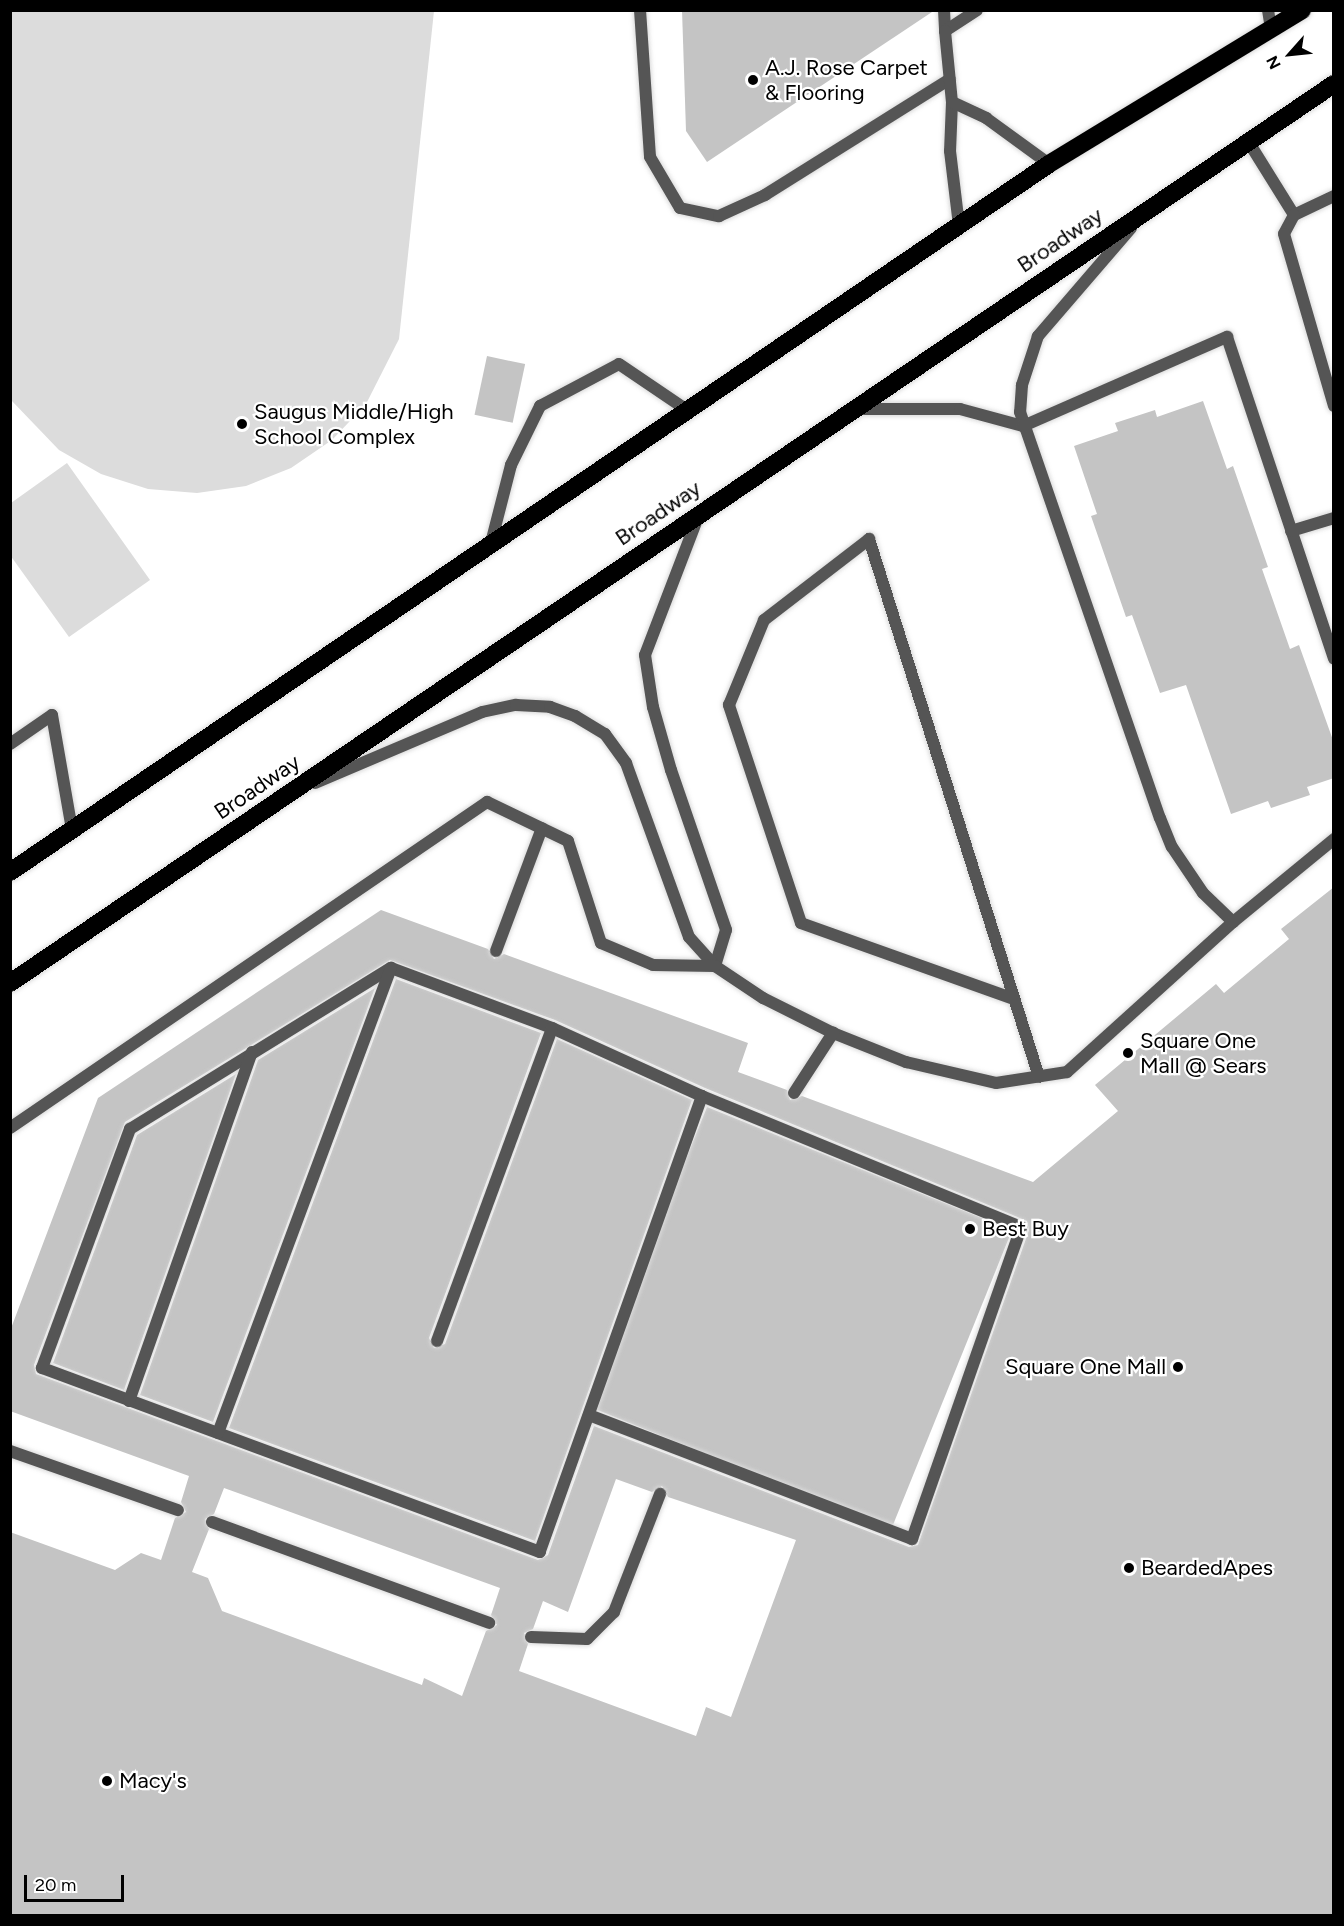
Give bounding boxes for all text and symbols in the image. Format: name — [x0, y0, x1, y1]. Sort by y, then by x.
north arrow — [1260, 24, 1320, 84]
text: N — [1262, 53, 1285, 72]
place label: A.J. Rose Carpet & Flooring — [765, 54, 928, 106]
marker: A.J. Rose Carpet & Flooring — [746, 73, 760, 87]
street label: Broadway — [1012, 202, 1108, 278]
place label: Saugus Middle/High School Complex — [254, 398, 454, 450]
marker: Saugus Middle/High School Complex — [235, 417, 249, 431]
street label: Broadway — [610, 475, 706, 551]
street label: Broadway — [209, 749, 305, 825]
place label: Square One Mall @ Sears — [1140, 1027, 1267, 1078]
marker: Square One Mall @ Sears — [1121, 1046, 1135, 1060]
place label: Best Buy — [982, 1216, 1069, 1242]
marker: Best Buy — [963, 1222, 977, 1236]
place label: Square One Mall — [1005, 1354, 1166, 1380]
marker: Square One Mall — [1171, 1360, 1185, 1374]
place label: BeardedApes — [1141, 1555, 1273, 1581]
marker: BeardedApes — [1122, 1561, 1136, 1575]
place label: Macy's — [119, 1768, 187, 1794]
marker: Macy's — [100, 1774, 114, 1788]
scale bar — [27, 1863, 128, 1901]
text: 20 m — [35, 1874, 76, 1896]

